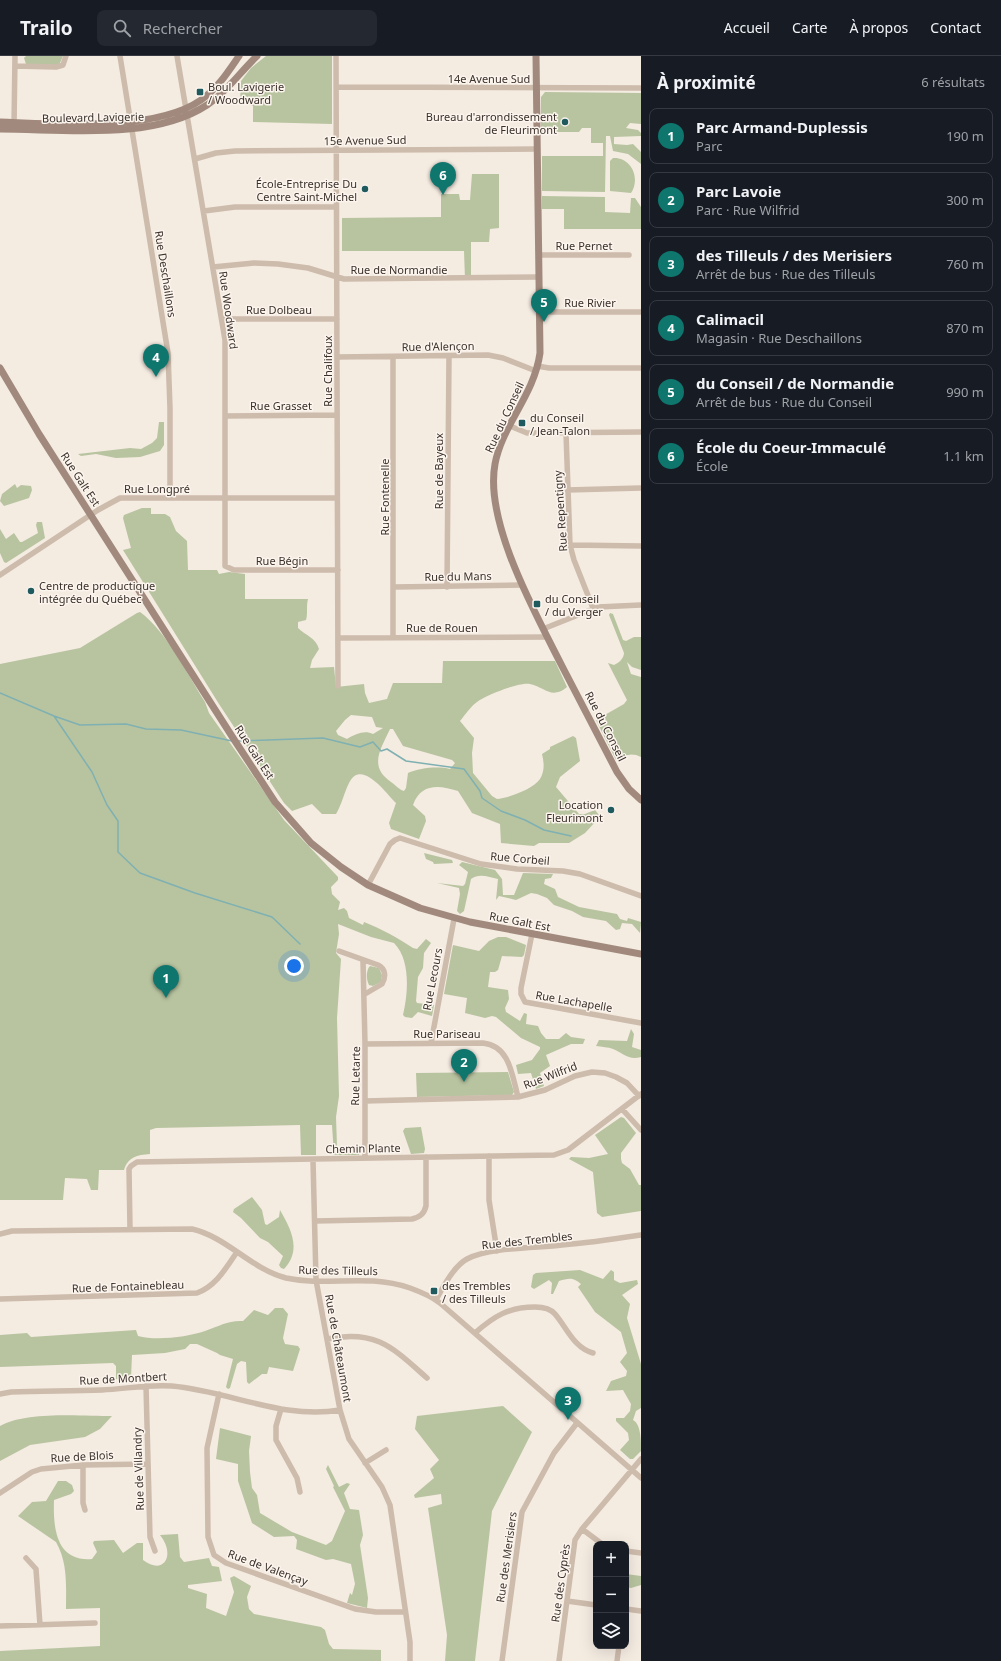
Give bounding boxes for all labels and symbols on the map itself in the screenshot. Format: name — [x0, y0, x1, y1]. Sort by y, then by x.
street label: 14e Avenue Sud — [448, 71, 530, 86]
place label: Boul. Lavigerie / Woodward — [208, 79, 284, 107]
marker: Boul. Lavigerie / Woodward — [195, 87, 205, 97]
street label: Boulevard Lavigerie — [42, 109, 144, 125]
place label: Bureau d'arrondissement de Fleurimont — [426, 109, 557, 137]
marker: Bureau d'arrondissement de Fleurimont — [560, 117, 570, 127]
street label: 15e Avenue Sud — [324, 132, 406, 148]
pin: 6 — [430, 162, 456, 195]
place label: École-Entreprise Du Centre Saint-Michel — [256, 176, 357, 204]
marker: École-Entreprise Du Centre Saint-Michel — [360, 184, 370, 194]
street label: Rue Deschaillons — [152, 230, 180, 318]
street label: Rue Pernet — [555, 238, 613, 253]
street label: Rue de Normandie — [350, 262, 448, 277]
street label: Rue Woodward — [216, 270, 242, 350]
pin: 5 — [531, 289, 557, 322]
street label: Rue Rivier — [564, 295, 616, 310]
street label: Rue Dolbeau — [246, 302, 312, 317]
street label: Rue Chalifoux — [320, 335, 335, 407]
street label: Rue d'Alençon — [401, 338, 475, 354]
pin: 4 — [143, 344, 169, 377]
street label: Rue du Conseil — [481, 379, 527, 455]
street label: Rue Grasset — [250, 398, 312, 413]
place label: du Conseil / Jean-Talon — [530, 410, 590, 438]
marker: du Conseil / Jean-Talon — [517, 418, 527, 428]
street label: Rue de Bayeux — [431, 433, 446, 509]
street label: Rue Galt Est — [58, 449, 104, 509]
street label: Rue Fontenelle — [377, 459, 392, 535]
street label: Rue Repentigny — [550, 469, 570, 552]
street label: Rue Longpré — [124, 481, 190, 496]
street label: Rue Bégin — [256, 553, 308, 568]
street label: Rue du Mans — [424, 568, 492, 584]
place label: Centre de productique intégrée du Québec — [39, 578, 155, 606]
marker: Centre de productique intégrée du Québec — [26, 586, 36, 596]
place label: du Conseil / du Verger — [545, 591, 603, 619]
marker: du Conseil / du Verger — [532, 599, 542, 609]
street label: Rue de Rouen — [406, 620, 478, 635]
street label: Rue du Conseil — [582, 688, 630, 764]
street label: Rue Galt Est — [232, 722, 278, 782]
place label: Location Fleurimont — [546, 797, 603, 825]
marker: Location Fleurimont — [606, 805, 616, 815]
street label: Rue Corbeil — [490, 848, 550, 868]
street label: Rue Galt Est — [488, 908, 552, 934]
street label: Rue Lecours — [419, 947, 445, 1011]
your location — [284, 956, 304, 976]
pin: 1 — [153, 965, 179, 998]
street label: Rue Lachapelle — [534, 987, 614, 1015]
street label: Rue Pariseau — [413, 1026, 481, 1041]
street label: Rue Letarte — [347, 1046, 363, 1106]
pin: 2 — [451, 1049, 477, 1082]
street label: Rue Wilfrid — [521, 1058, 579, 1092]
street label: Chemin Plante — [325, 1140, 401, 1156]
street label: Rue des Trembles — [481, 1228, 573, 1252]
street label: Rue des Tilleuls — [298, 1262, 378, 1278]
street label: Rue de Fontainebleau — [72, 1277, 184, 1295]
place label: des Trembles / des Tilleuls — [442, 1278, 511, 1306]
marker: des Trembles / des Tilleuls — [429, 1286, 439, 1296]
street label: Rue de Châteaumont — [322, 1293, 356, 1403]
street label: Rue de Montbert — [79, 1368, 167, 1388]
pin: 3 — [555, 1387, 581, 1420]
street label: Rue de Villandry — [129, 1427, 147, 1511]
street label: Rue de Blois — [50, 1447, 114, 1465]
street label: Rue des Merisiers — [492, 1511, 520, 1603]
street label: Rue des Cyprès — [547, 1543, 573, 1623]
street label: Rue de Valençay — [226, 1546, 310, 1589]

